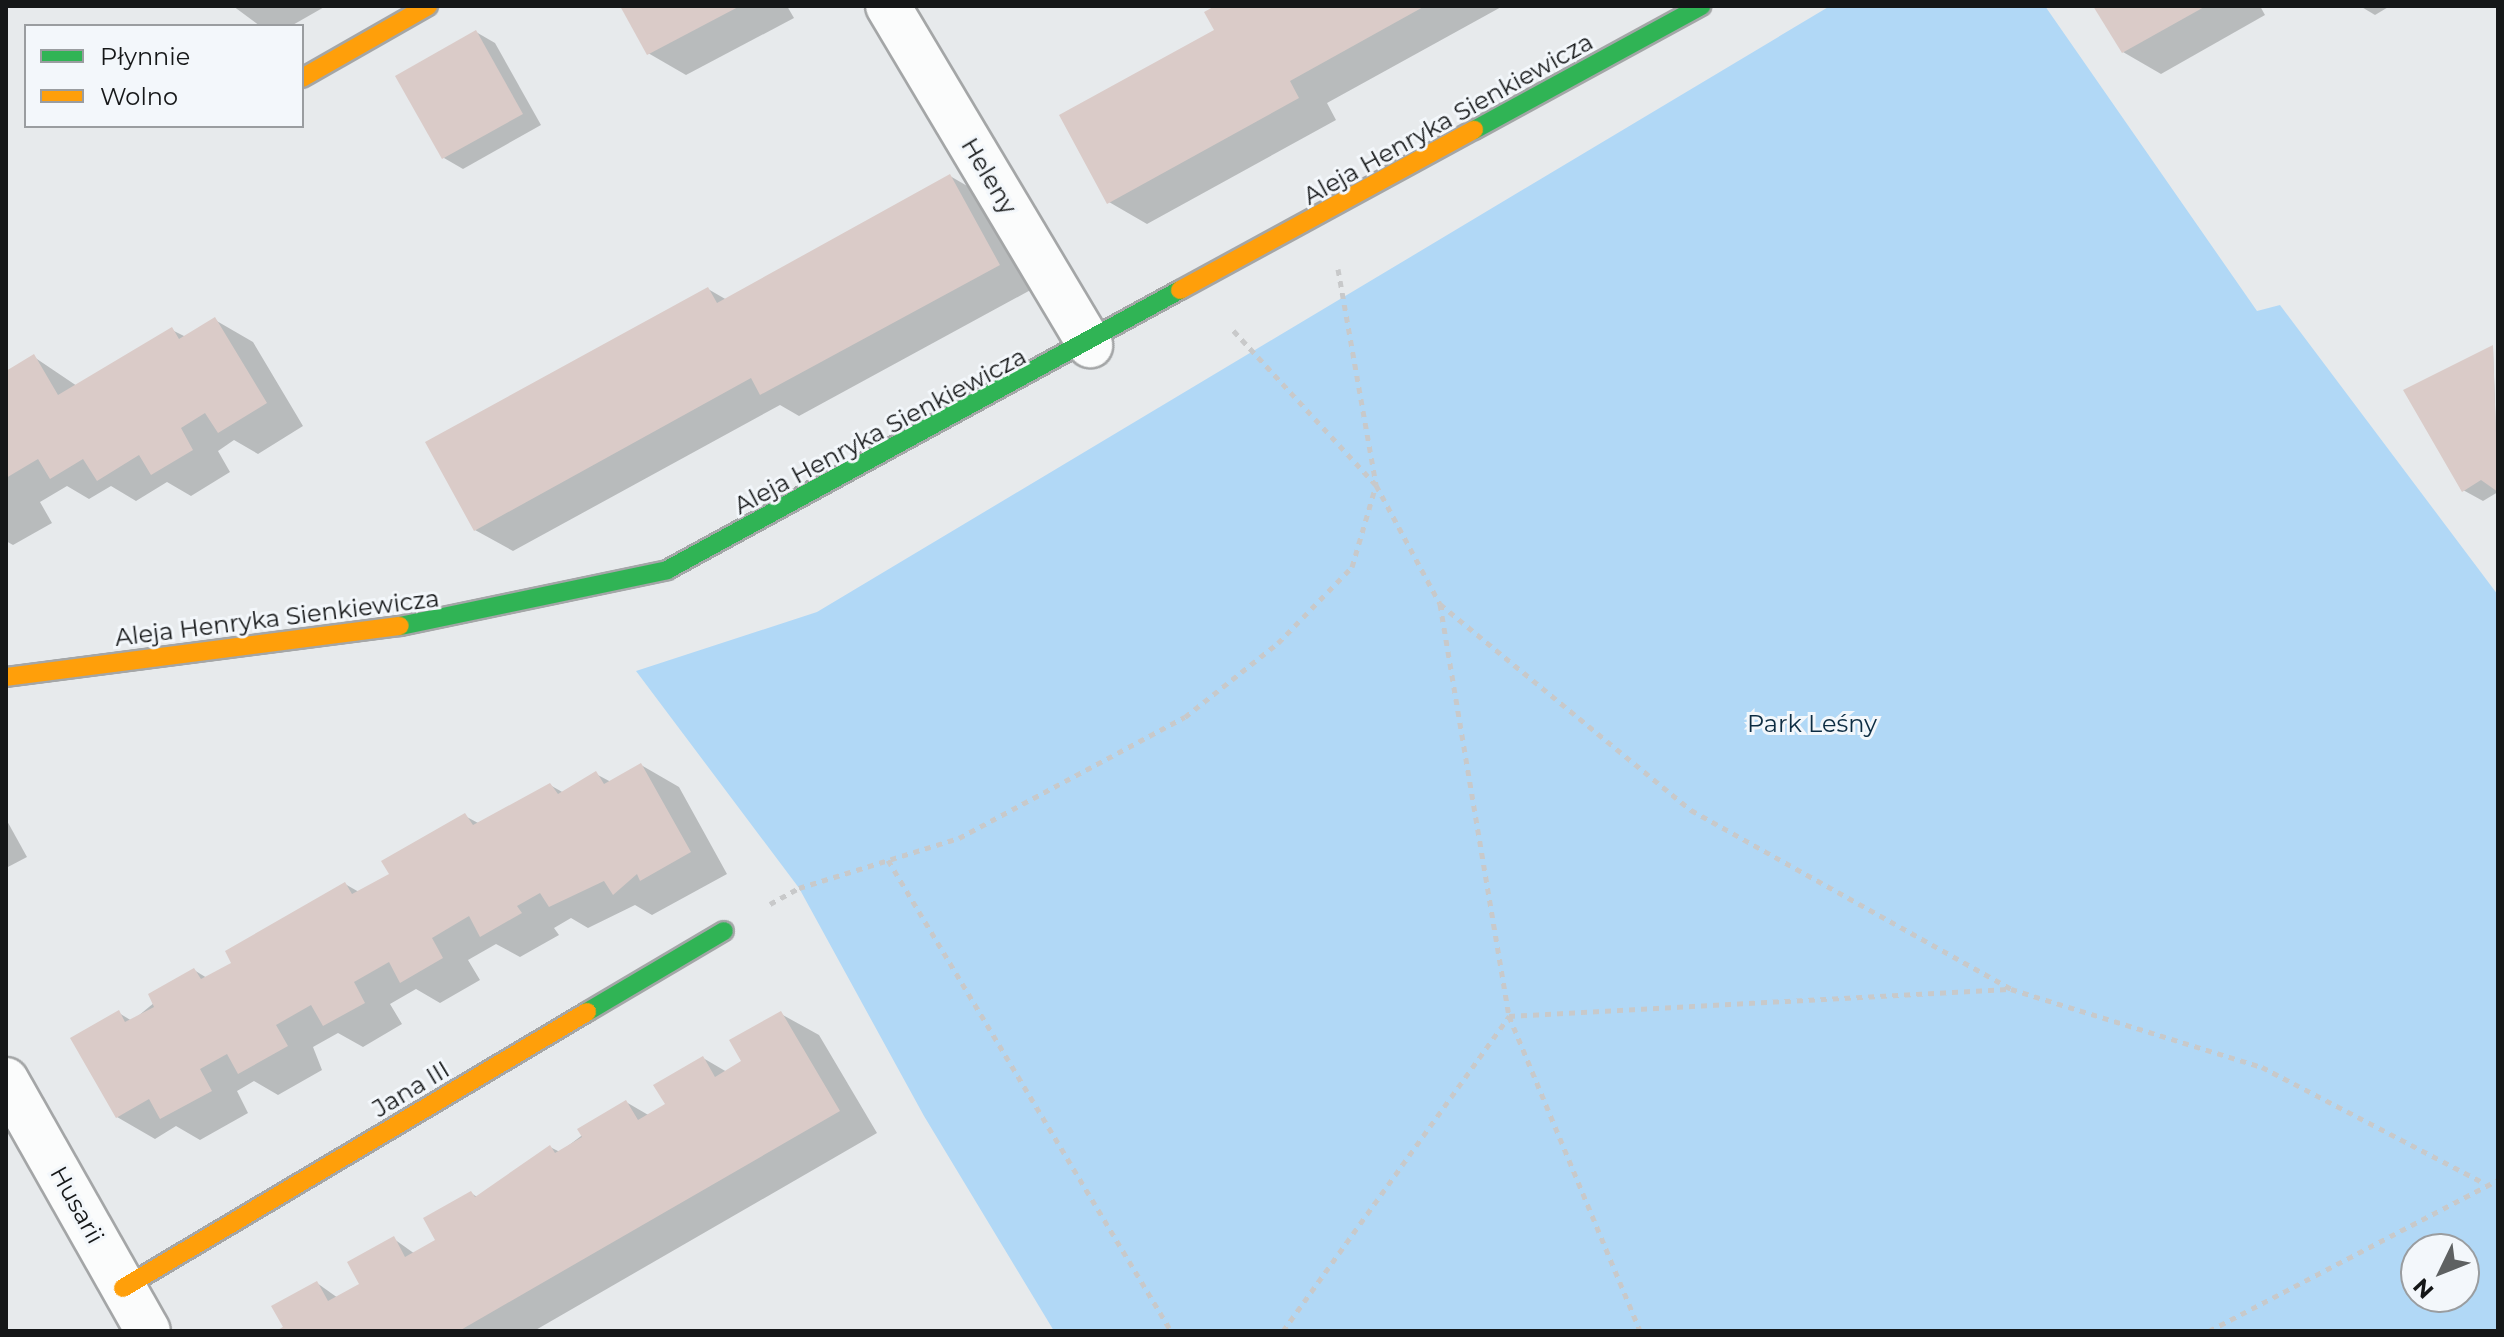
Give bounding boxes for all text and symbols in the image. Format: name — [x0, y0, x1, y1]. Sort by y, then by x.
legend — [24, 24, 304, 128]
street label: Aleja Henryka Sienkiewicza — [1298, 27, 1598, 211]
text: Płynnie — [100, 42, 190, 71]
text: Wolno — [100, 82, 178, 111]
street label: Heleny — [955, 133, 1023, 219]
street label: Aleja Henryka Sienkiewicza — [729, 342, 1031, 520]
street label: Aleja Henryka Sienkiewicza — [113, 584, 441, 652]
park label: Park Leśny — [1747, 710, 1877, 738]
street label: Jana III — [367, 1055, 455, 1123]
street label: Husarii — [44, 1161, 110, 1249]
north arrow — [2400, 1233, 2480, 1313]
text: N — [2408, 1273, 2439, 1304]

